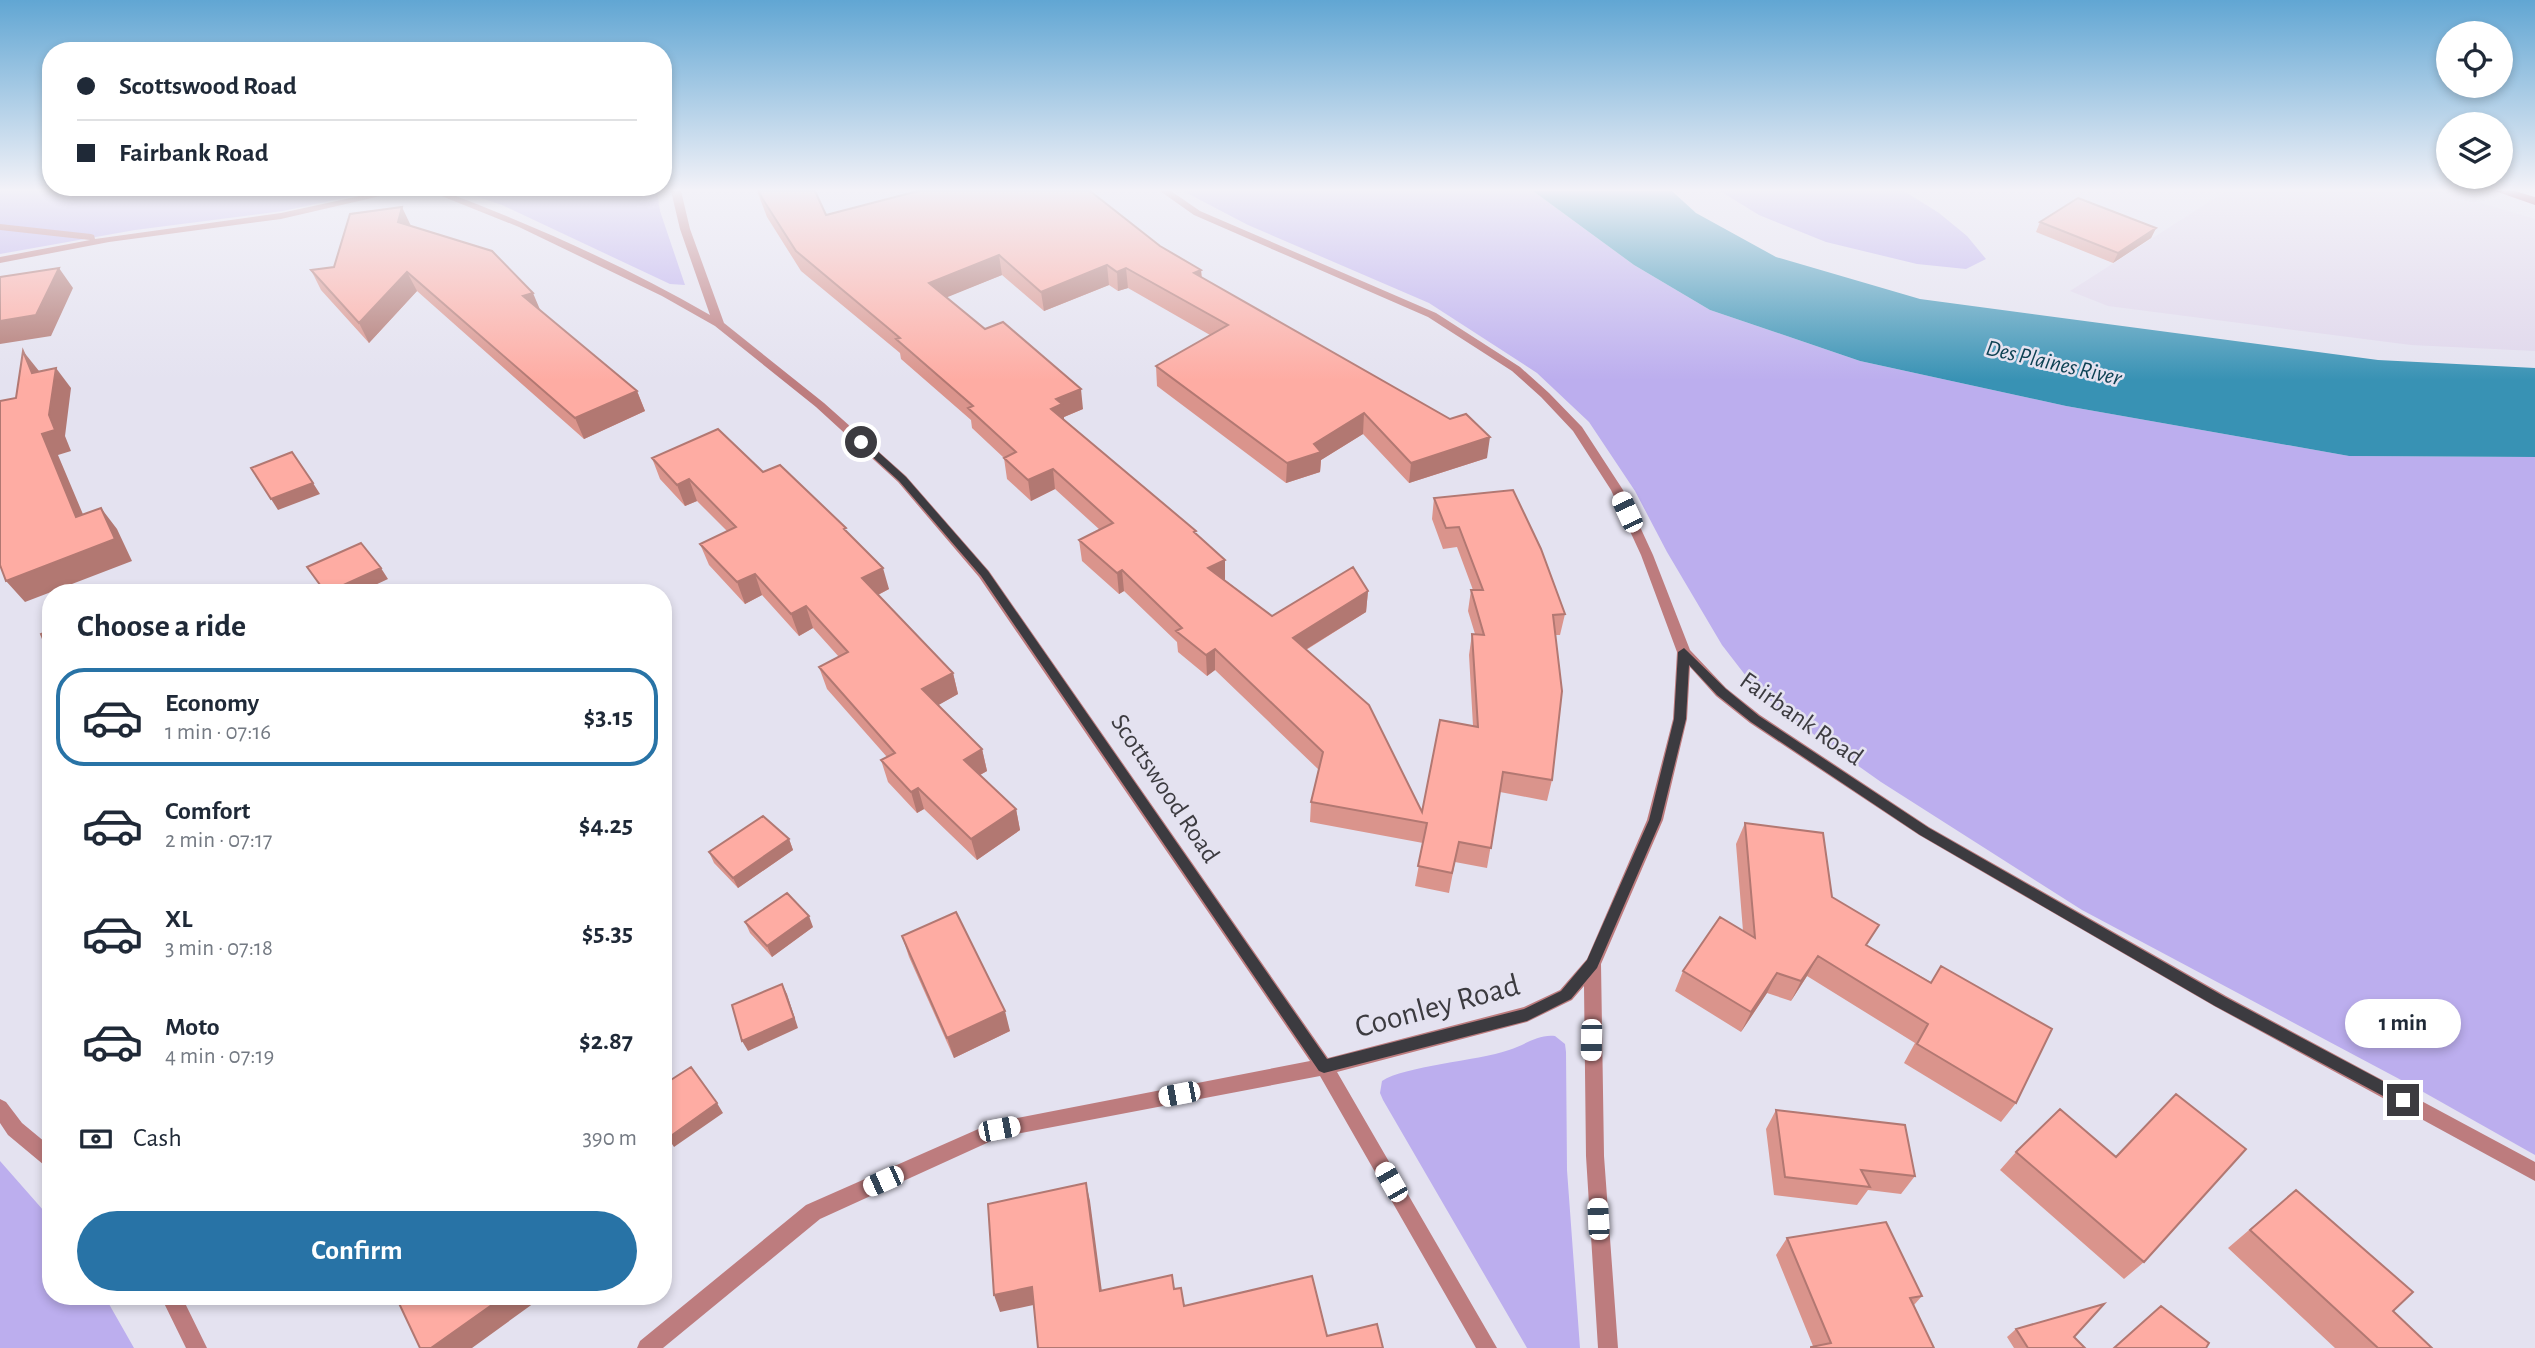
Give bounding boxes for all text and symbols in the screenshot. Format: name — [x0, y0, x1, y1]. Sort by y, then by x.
map controls — [2436, 21, 2513, 189]
button: locate — [2436, 21, 2513, 98]
text: Scottswood Road — [119, 73, 297, 99]
button: layers — [2436, 112, 2513, 189]
text: Fairbank Road — [119, 140, 268, 166]
water label: Des Plaines River — [1984, 337, 2124, 390]
route start — [845, 426, 877, 458]
car — [1609, 489, 1646, 535]
text: Choose a ride — [77, 610, 246, 642]
street label: Fairbank Road — [1735, 667, 1868, 771]
icon: car — [81, 686, 144, 749]
text: Economy — [165, 690, 259, 716]
text: $3.15 — [584, 704, 633, 730]
street label: Scottswood Road — [1106, 710, 1224, 868]
text: 1 min · 07:16 — [165, 721, 271, 744]
icon: car — [81, 794, 144, 857]
text: Comfort — [165, 798, 250, 824]
text: $4.25 — [579, 812, 633, 838]
text: 2 min · 07:17 — [165, 829, 272, 852]
icon: car — [81, 902, 144, 965]
text: XL — [165, 906, 192, 932]
text: $5.35 — [582, 920, 633, 946]
text: 3 min · 07:18 — [165, 937, 273, 960]
street label: Coonley Road — [1352, 969, 1523, 1043]
callout: 1 min — [2345, 998, 2461, 1048]
icon: car — [81, 1010, 144, 1073]
text: 1 min — [2379, 1012, 2427, 1035]
text: Moto — [165, 1014, 220, 1040]
car — [1581, 1019, 1602, 1061]
text: $2.87 — [579, 1028, 633, 1054]
text: 4 min · 07:19 — [165, 1045, 274, 1068]
car — [1157, 1080, 1202, 1108]
route end — [2387, 1084, 2419, 1116]
car — [977, 1115, 1022, 1143]
icon: cash — [77, 1120, 115, 1158]
text: Cash — [133, 1125, 182, 1151]
text: 390 m — [582, 1127, 637, 1150]
car — [1372, 1159, 1411, 1205]
car — [860, 1163, 907, 1199]
car — [1587, 1197, 1610, 1241]
button: Confirm — [77, 1211, 637, 1291]

